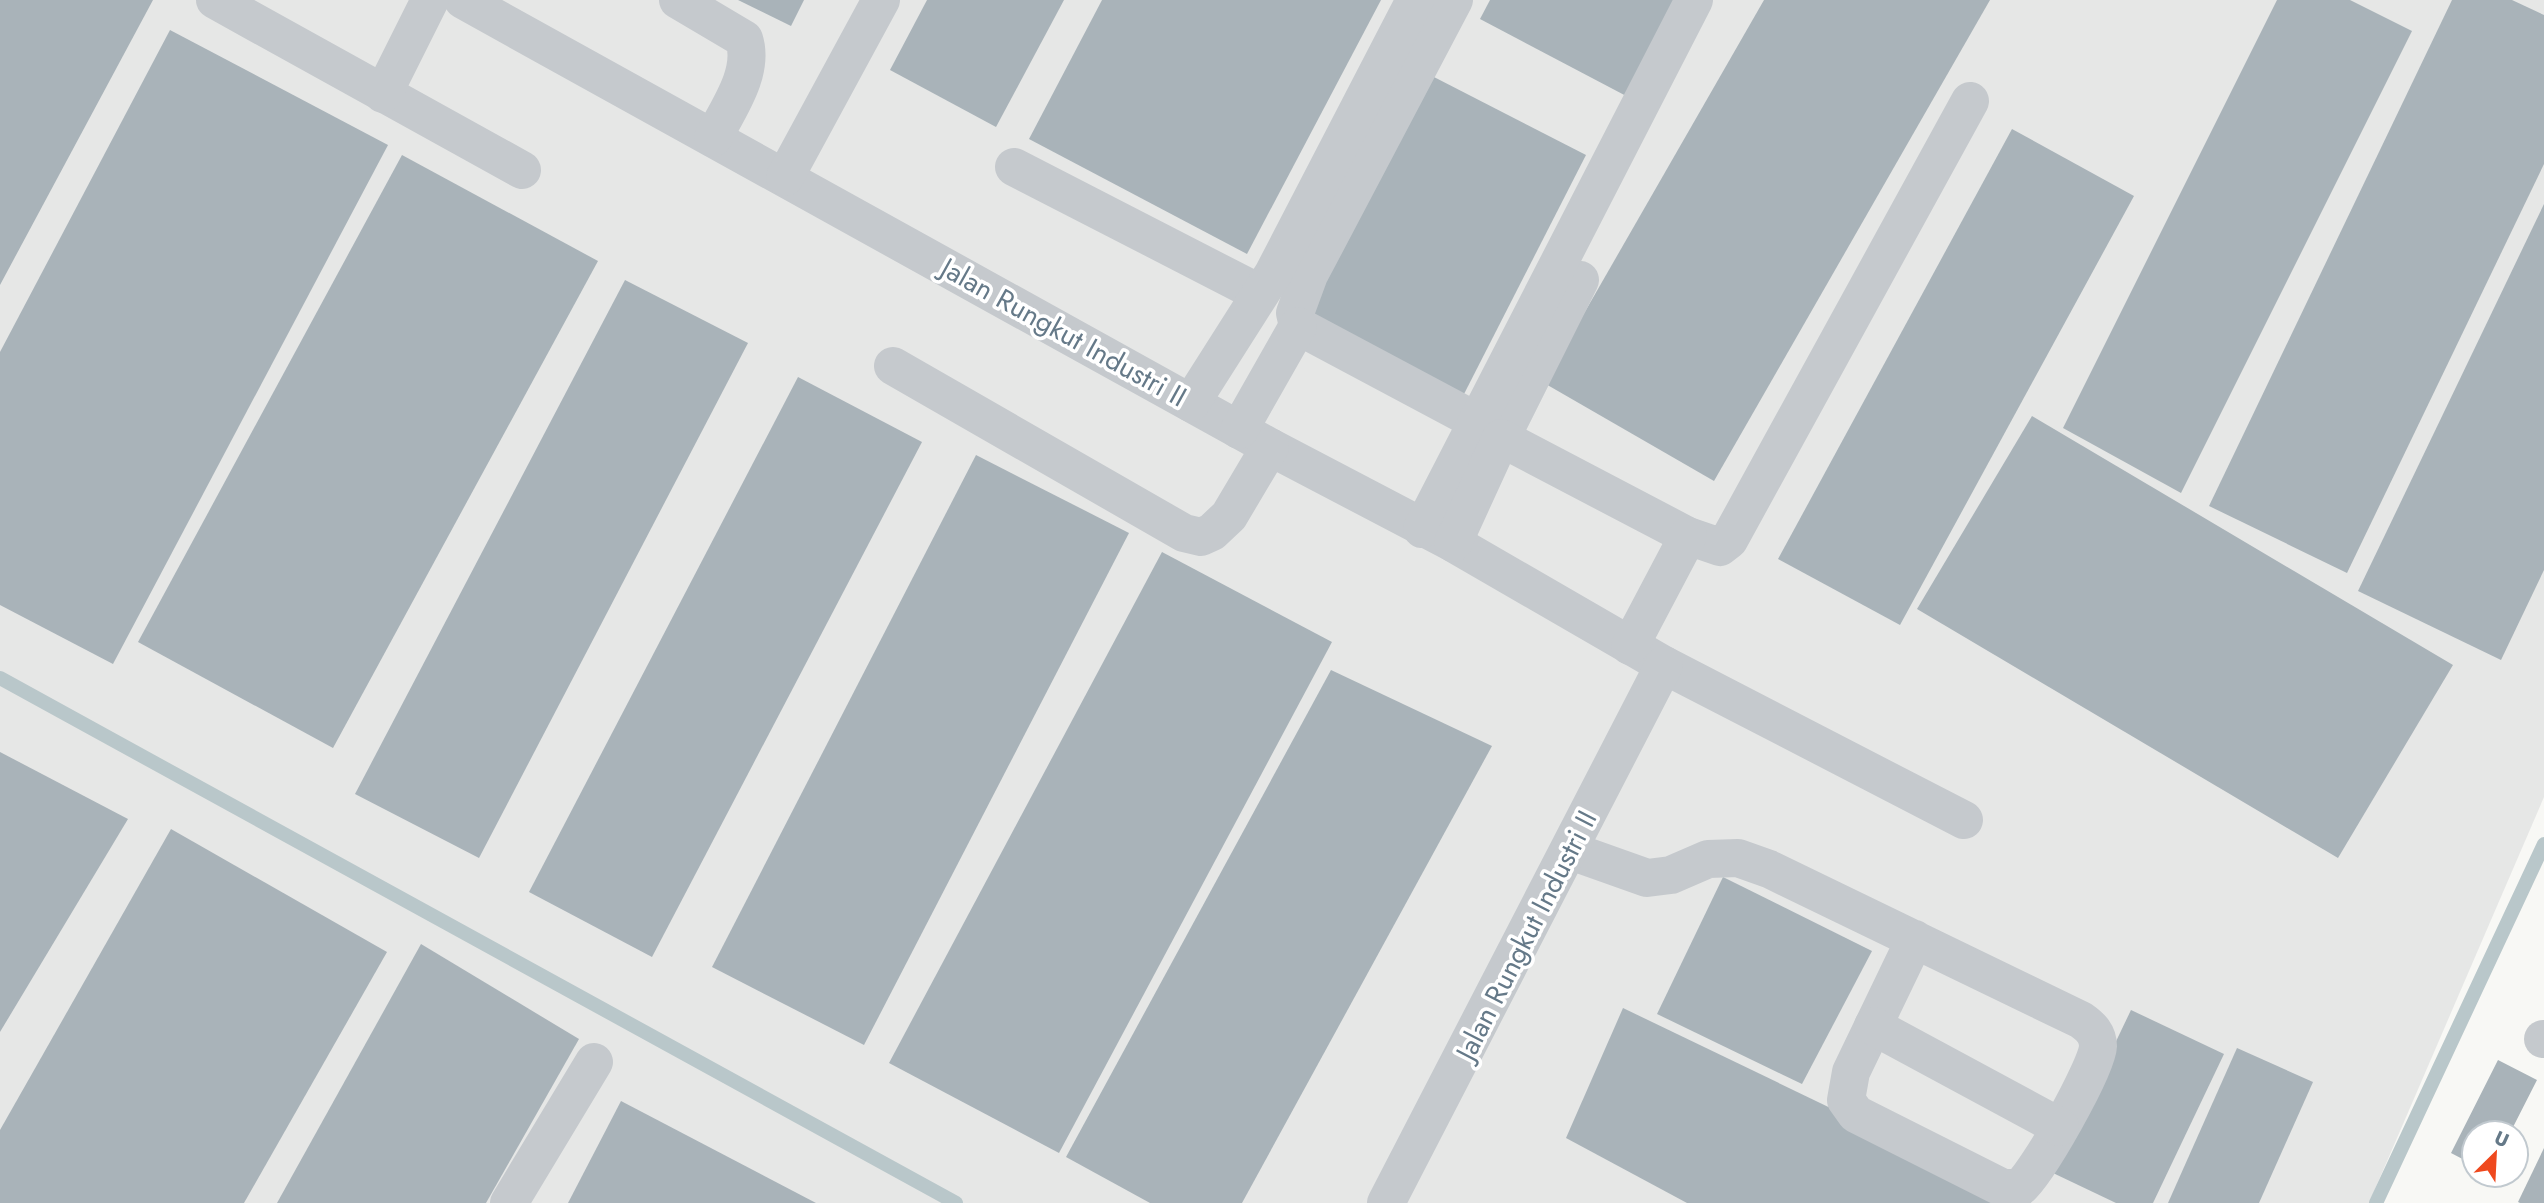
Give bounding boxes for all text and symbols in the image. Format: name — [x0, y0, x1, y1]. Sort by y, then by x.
street label: Jalan Rungkut Industri II — [930, 246, 1194, 417]
street label: Jalan Rungkut Industri II — [1444, 803, 1607, 1071]
north arrow — [2460, 1119, 2530, 1189]
text: U — [2490, 1124, 2513, 1154]

